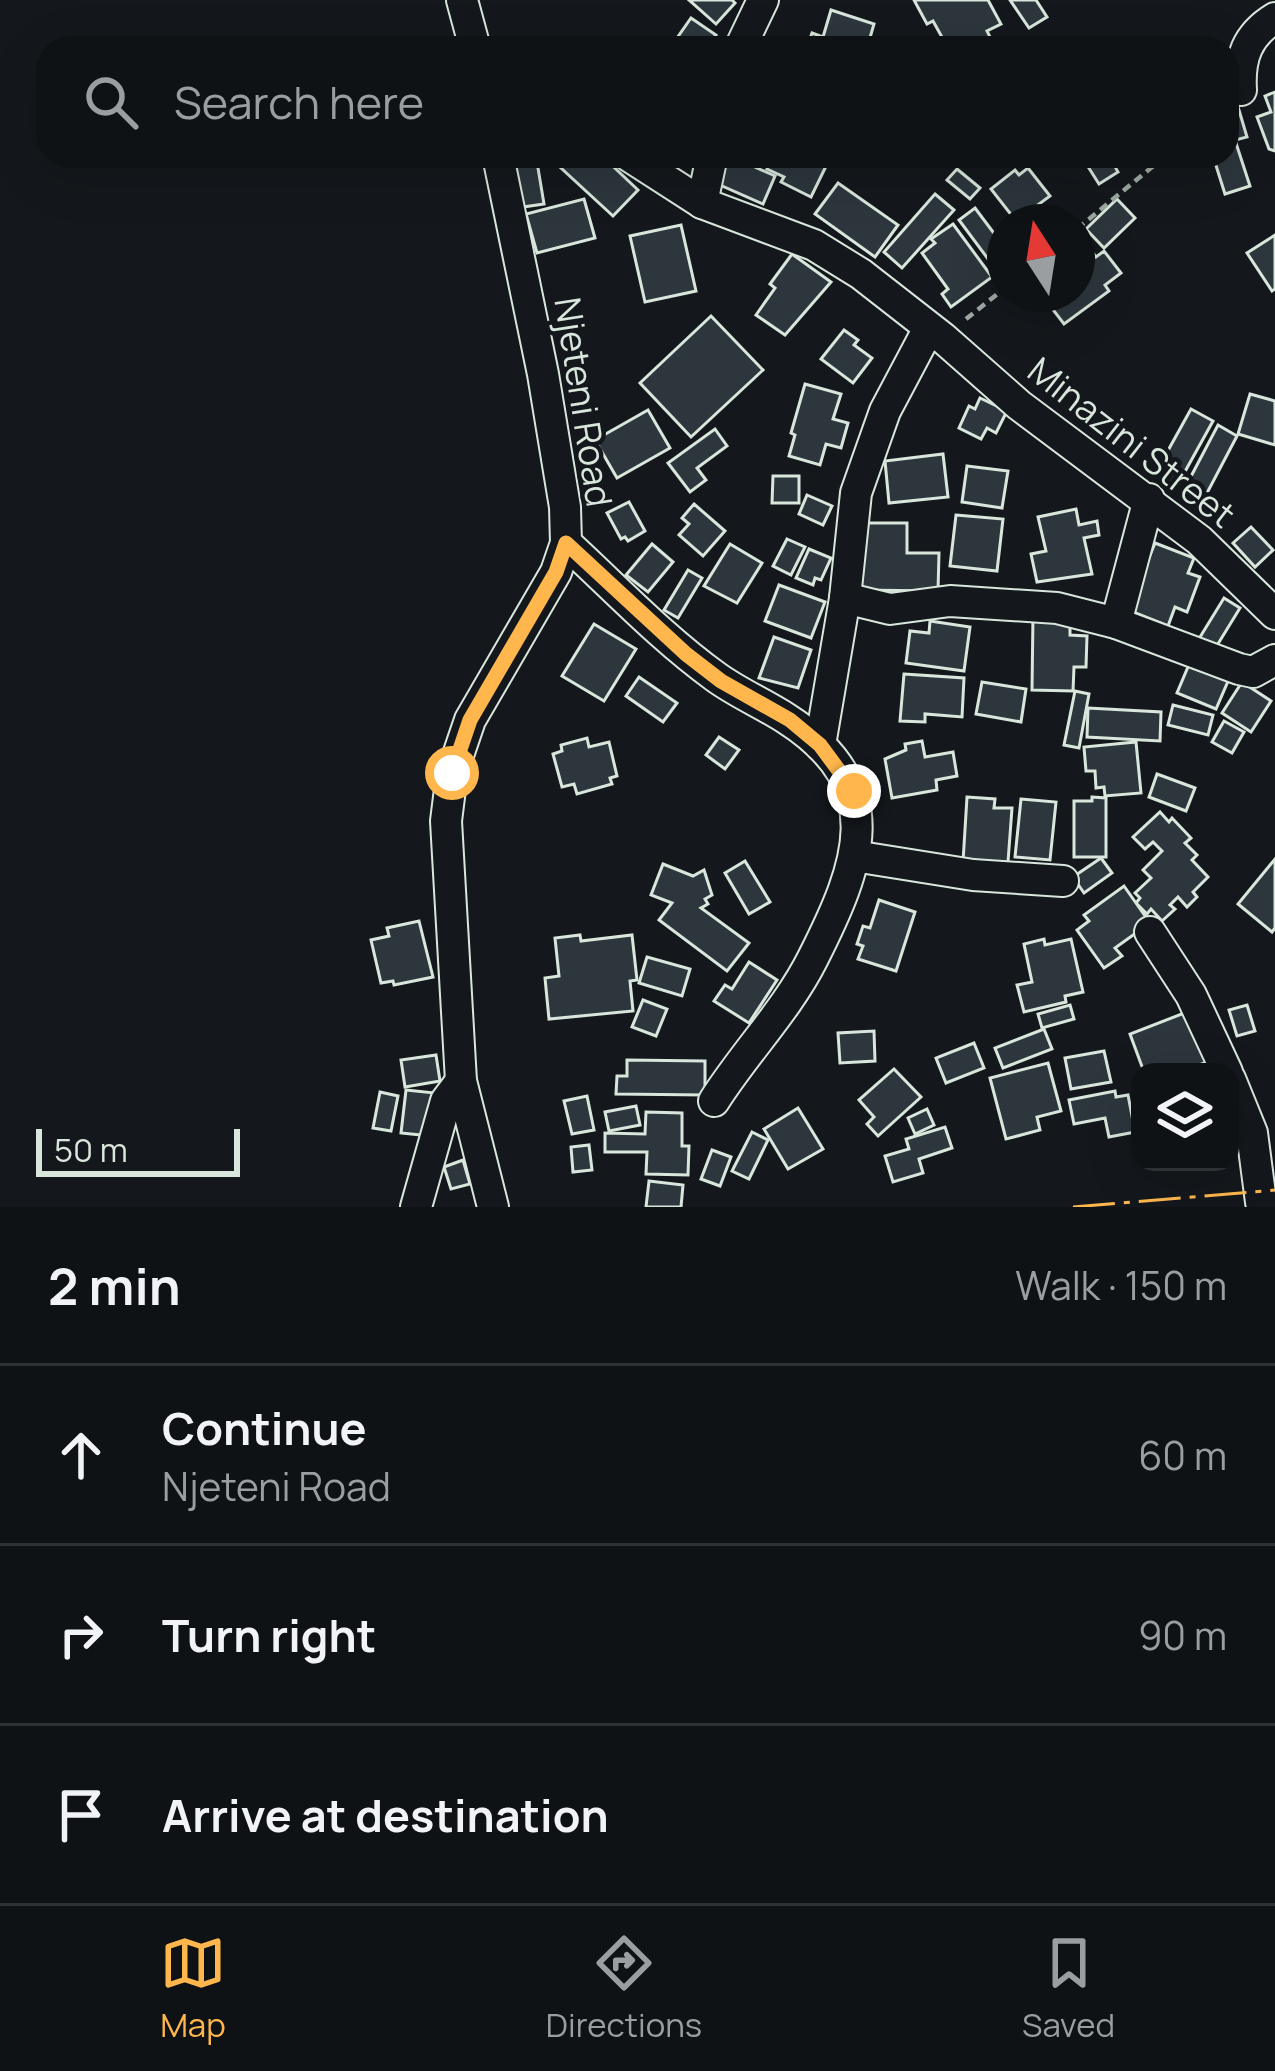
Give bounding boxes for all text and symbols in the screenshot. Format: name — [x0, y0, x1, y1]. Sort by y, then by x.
search box — [36, 36, 1239, 168]
icon: search — [78, 69, 144, 135]
text: Search here — [174, 71, 424, 133]
north arrow — [987, 204, 1095, 312]
street label: Njeteni Road — [543, 294, 625, 510]
street label: Minazini Street — [1018, 346, 1246, 538]
route start — [425, 746, 479, 800]
route end — [827, 764, 881, 818]
map controls — [1131, 1063, 1239, 1171]
button: layers — [1131, 1063, 1239, 1171]
scale bar — [36, 1123, 240, 1176]
text: 50 m — [54, 1127, 128, 1172]
text: 2 min — [48, 1251, 181, 1320]
text: Walk · 150 m — [1015, 1258, 1227, 1312]
text: Continue — [162, 1397, 367, 1459]
icon: ahead — [48, 1422, 114, 1488]
text: 60 m — [1138, 1428, 1227, 1482]
text: Njeteni Road — [162, 1459, 391, 1513]
icon: right — [48, 1602, 114, 1668]
text: Turn right — [162, 1604, 376, 1666]
text: 90 m — [1138, 1608, 1227, 1662]
icon: arrive — [48, 1782, 114, 1848]
text: Arrive at destination — [162, 1784, 609, 1846]
tab: Map — [160, 1930, 226, 2047]
tab: Directions — [546, 1930, 702, 2047]
tab: Saved — [1022, 1930, 1115, 2047]

